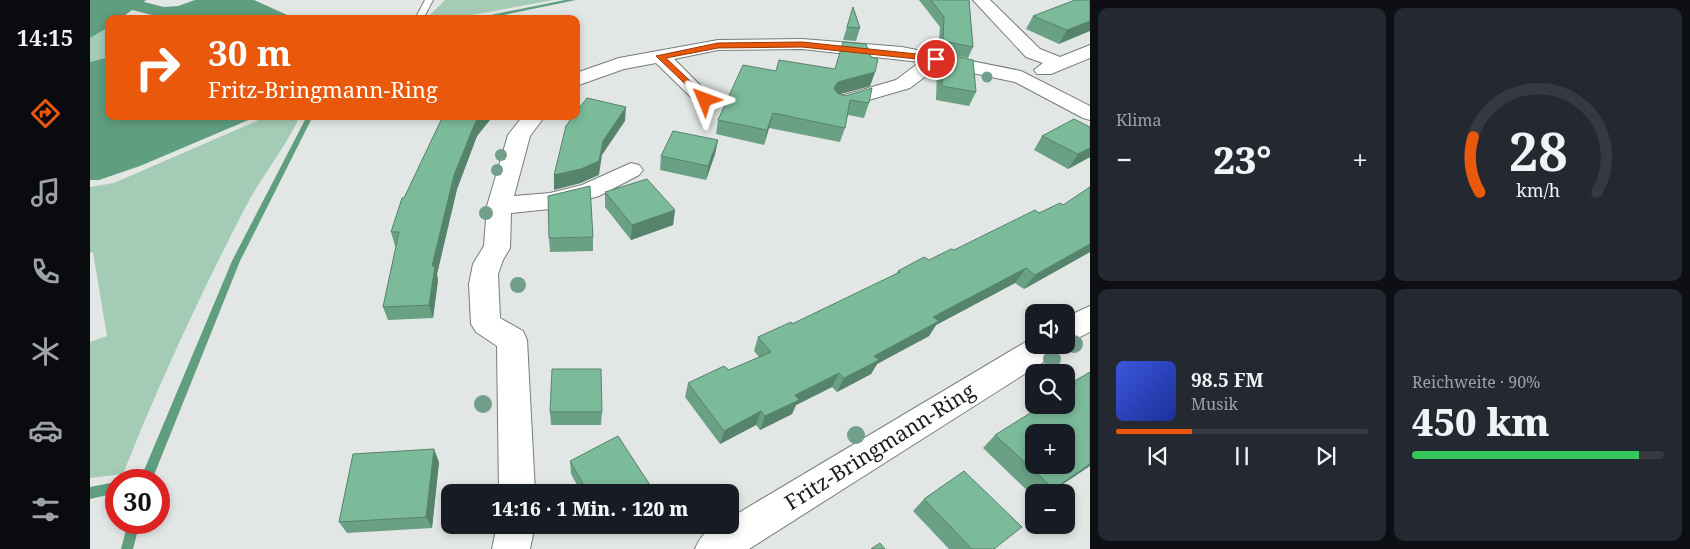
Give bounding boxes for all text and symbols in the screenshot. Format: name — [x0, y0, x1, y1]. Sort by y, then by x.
text: 14:15 — [17, 22, 73, 52]
text: 30 m — [208, 29, 291, 76]
icon: right — [125, 35, 190, 100]
pin — [915, 38, 957, 80]
icon: arrive — [922, 45, 950, 73]
position arrow — [678, 73, 730, 125]
text: Fritz-Bringmann-Ring — [208, 74, 438, 104]
icon: directions — [28, 96, 63, 131]
text: Klima — [1116, 109, 1161, 131]
text: 28 — [1509, 115, 1567, 186]
text: 23° — [1213, 133, 1271, 185]
text: − — [1116, 140, 1132, 178]
text: + — [1352, 140, 1368, 178]
icon: music — [28, 175, 63, 210]
text: km/h — [1516, 178, 1560, 202]
icon: phone — [28, 254, 63, 289]
map controls — [1025, 304, 1075, 534]
button: sound — [1025, 304, 1075, 354]
icon: climate — [28, 334, 63, 369]
button: search — [1025, 364, 1075, 414]
text: 98.5 FM — [1191, 367, 1264, 393]
text: Reichweite · 90% — [1412, 371, 1540, 393]
street label: Fritz-Bringmann-Ring — [779, 376, 981, 516]
text: Musik — [1191, 393, 1238, 415]
text: 450 km — [1412, 395, 1550, 447]
icon: car — [28, 413, 63, 448]
button: + — [1025, 424, 1075, 474]
icon: previous — [1144, 442, 1172, 470]
icon: pause — [1228, 442, 1256, 470]
icon: next — [1312, 442, 1340, 470]
speed limit sign: 30 — [105, 469, 170, 534]
button: − — [1025, 484, 1075, 534]
icon: filters — [28, 492, 63, 527]
text: 14:16 · 1 Min. · 120 m — [492, 496, 688, 522]

